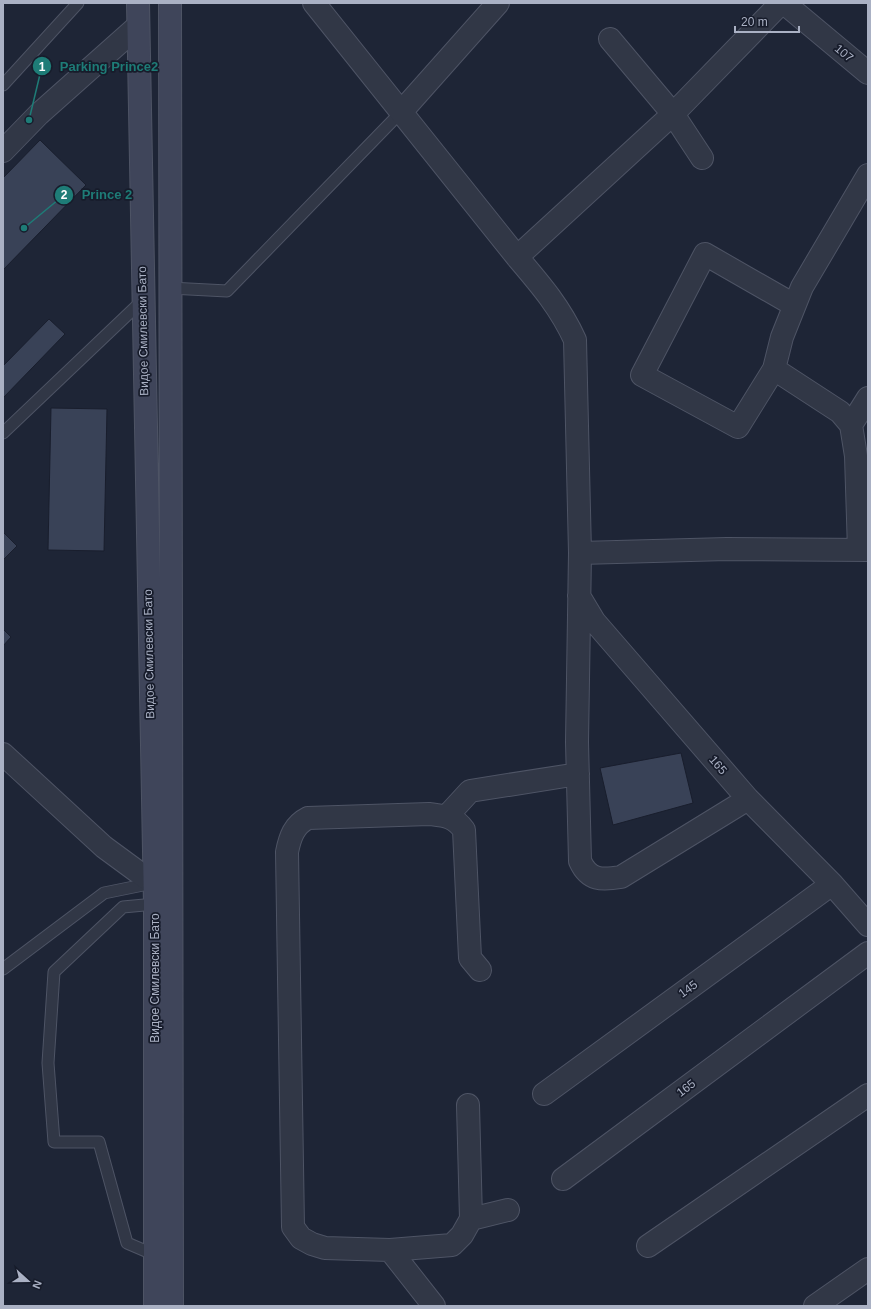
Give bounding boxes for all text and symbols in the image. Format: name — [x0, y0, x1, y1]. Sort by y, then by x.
scale bar — [735, 8, 799, 34]
text: 20 m — [741, 15, 768, 29]
street label: 107 — [832, 41, 856, 65]
callout: Parking Prince2 — [32, 54, 166, 79]
text: Parking Prince2 — [60, 59, 158, 74]
text: 1 — [39, 60, 46, 74]
callout: Prince 2 — [54, 182, 141, 207]
text: Prince 2 — [82, 187, 132, 202]
text: 2 — [61, 188, 68, 202]
street label: Видое Смилевски Бато — [135, 266, 151, 396]
street label: Видое Смилевски Бато — [141, 589, 157, 719]
street label: 165 — [706, 753, 730, 777]
street label: Видое Смилевски Бато — [148, 913, 162, 1043]
street label: 145 — [676, 977, 700, 1001]
street label: 165 — [674, 1076, 698, 1100]
north arrow — [8, 1261, 48, 1301]
text: N — [30, 1279, 44, 1290]

